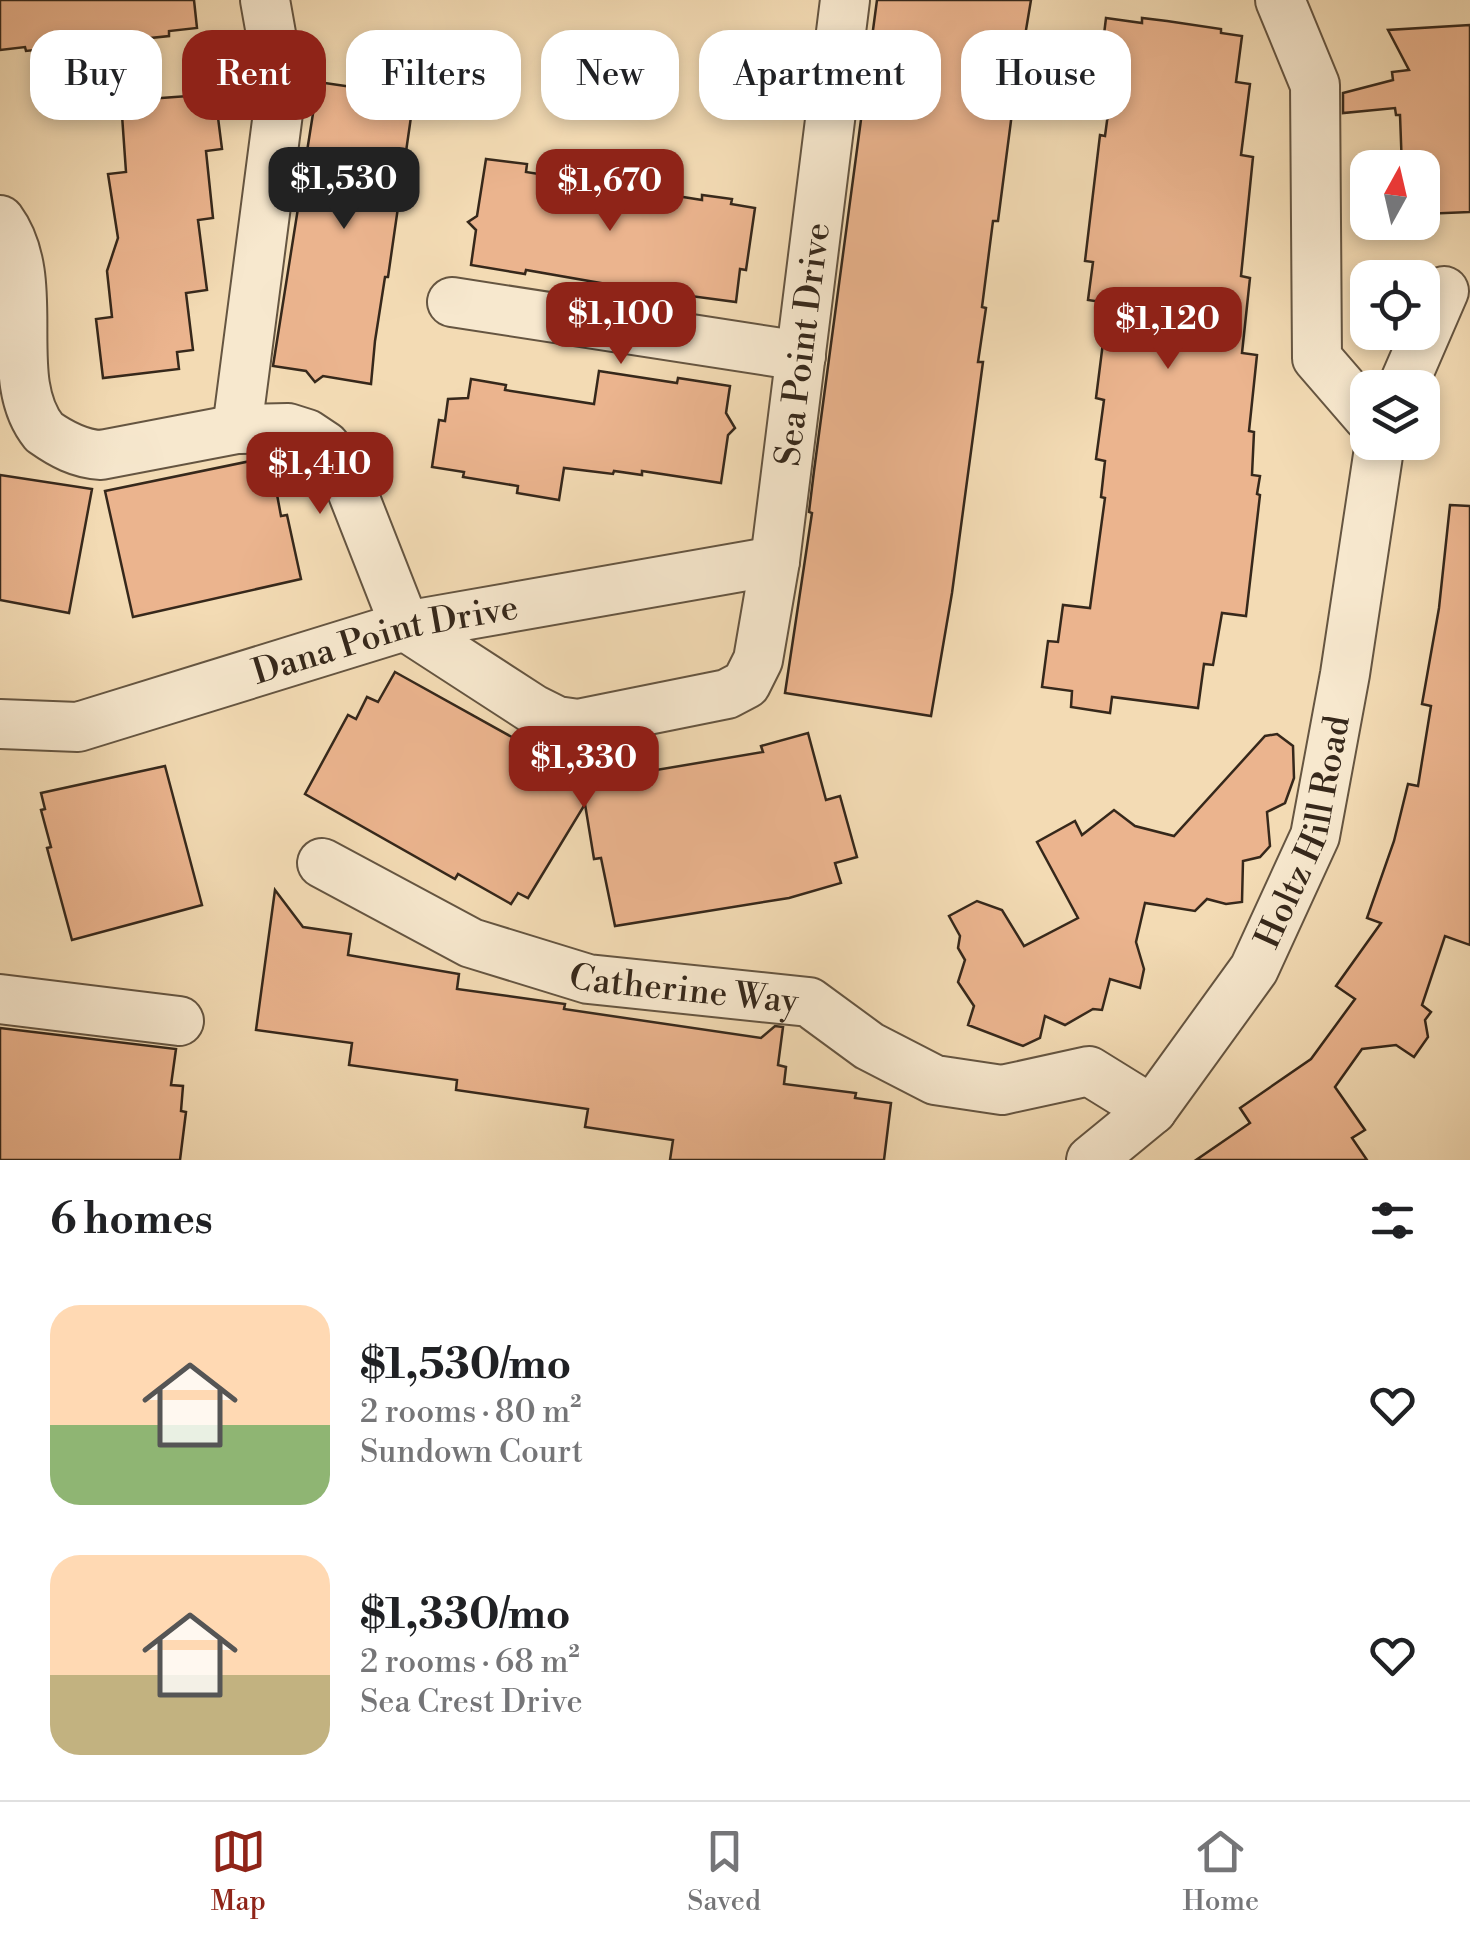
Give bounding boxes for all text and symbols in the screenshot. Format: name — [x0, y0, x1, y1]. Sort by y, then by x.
chip: Buy — [30, 30, 162, 120]
chip: Rent — [182, 30, 326, 120]
chip: Filters — [346, 30, 521, 120]
chip: New — [541, 30, 679, 120]
chip: Apartment — [699, 30, 941, 120]
chip: House — [961, 30, 1131, 120]
pin: $1,530 — [263, 147, 425, 232]
pin: $1,670 — [529, 149, 691, 234]
north arrow — [1350, 150, 1440, 240]
map controls — [1350, 150, 1440, 460]
text: $1,530 — [291, 159, 397, 199]
text: $1,670 — [558, 161, 662, 201]
street label: Sea Point Drive — [767, 220, 840, 469]
button: locate — [1350, 260, 1440, 350]
pin: $1,100 — [540, 282, 702, 367]
pin: $1,120 — [1087, 287, 1249, 372]
text: $1,100 — [568, 294, 674, 334]
text: $1,120 — [1116, 299, 1220, 339]
button: layers — [1350, 370, 1440, 460]
pin: $1,410 — [239, 432, 401, 517]
text: $1,410 — [268, 444, 372, 484]
street label: Dana Point Drive — [247, 587, 522, 695]
street label: Holtz Hill Road — [1246, 712, 1360, 955]
pin: $1,330 — [503, 726, 665, 811]
text: $1,330 — [531, 738, 637, 778]
street label: Catherine Way — [563, 954, 802, 1024]
icon: filters — [1365, 1193, 1420, 1248]
text: 6 homes — [50, 1194, 213, 1247]
text: $1,530/mo — [360, 1339, 571, 1392]
icon: home — [130, 1345, 250, 1465]
icon: heart — [1365, 1378, 1420, 1433]
text: 2 rooms · 80 m² — [360, 1392, 581, 1432]
text: Sundown Court — [360, 1432, 583, 1472]
text: $1,330/mo — [360, 1589, 571, 1642]
icon: home — [130, 1595, 250, 1715]
icon: heart — [1365, 1628, 1420, 1683]
text: 2 rooms · 68 m² — [360, 1642, 580, 1682]
text: Sea Crest Drive — [360, 1682, 583, 1722]
tab: Map — [211, 1824, 266, 1919]
tab: Saved — [687, 1824, 761, 1919]
tab: Home — [1182, 1824, 1259, 1919]

